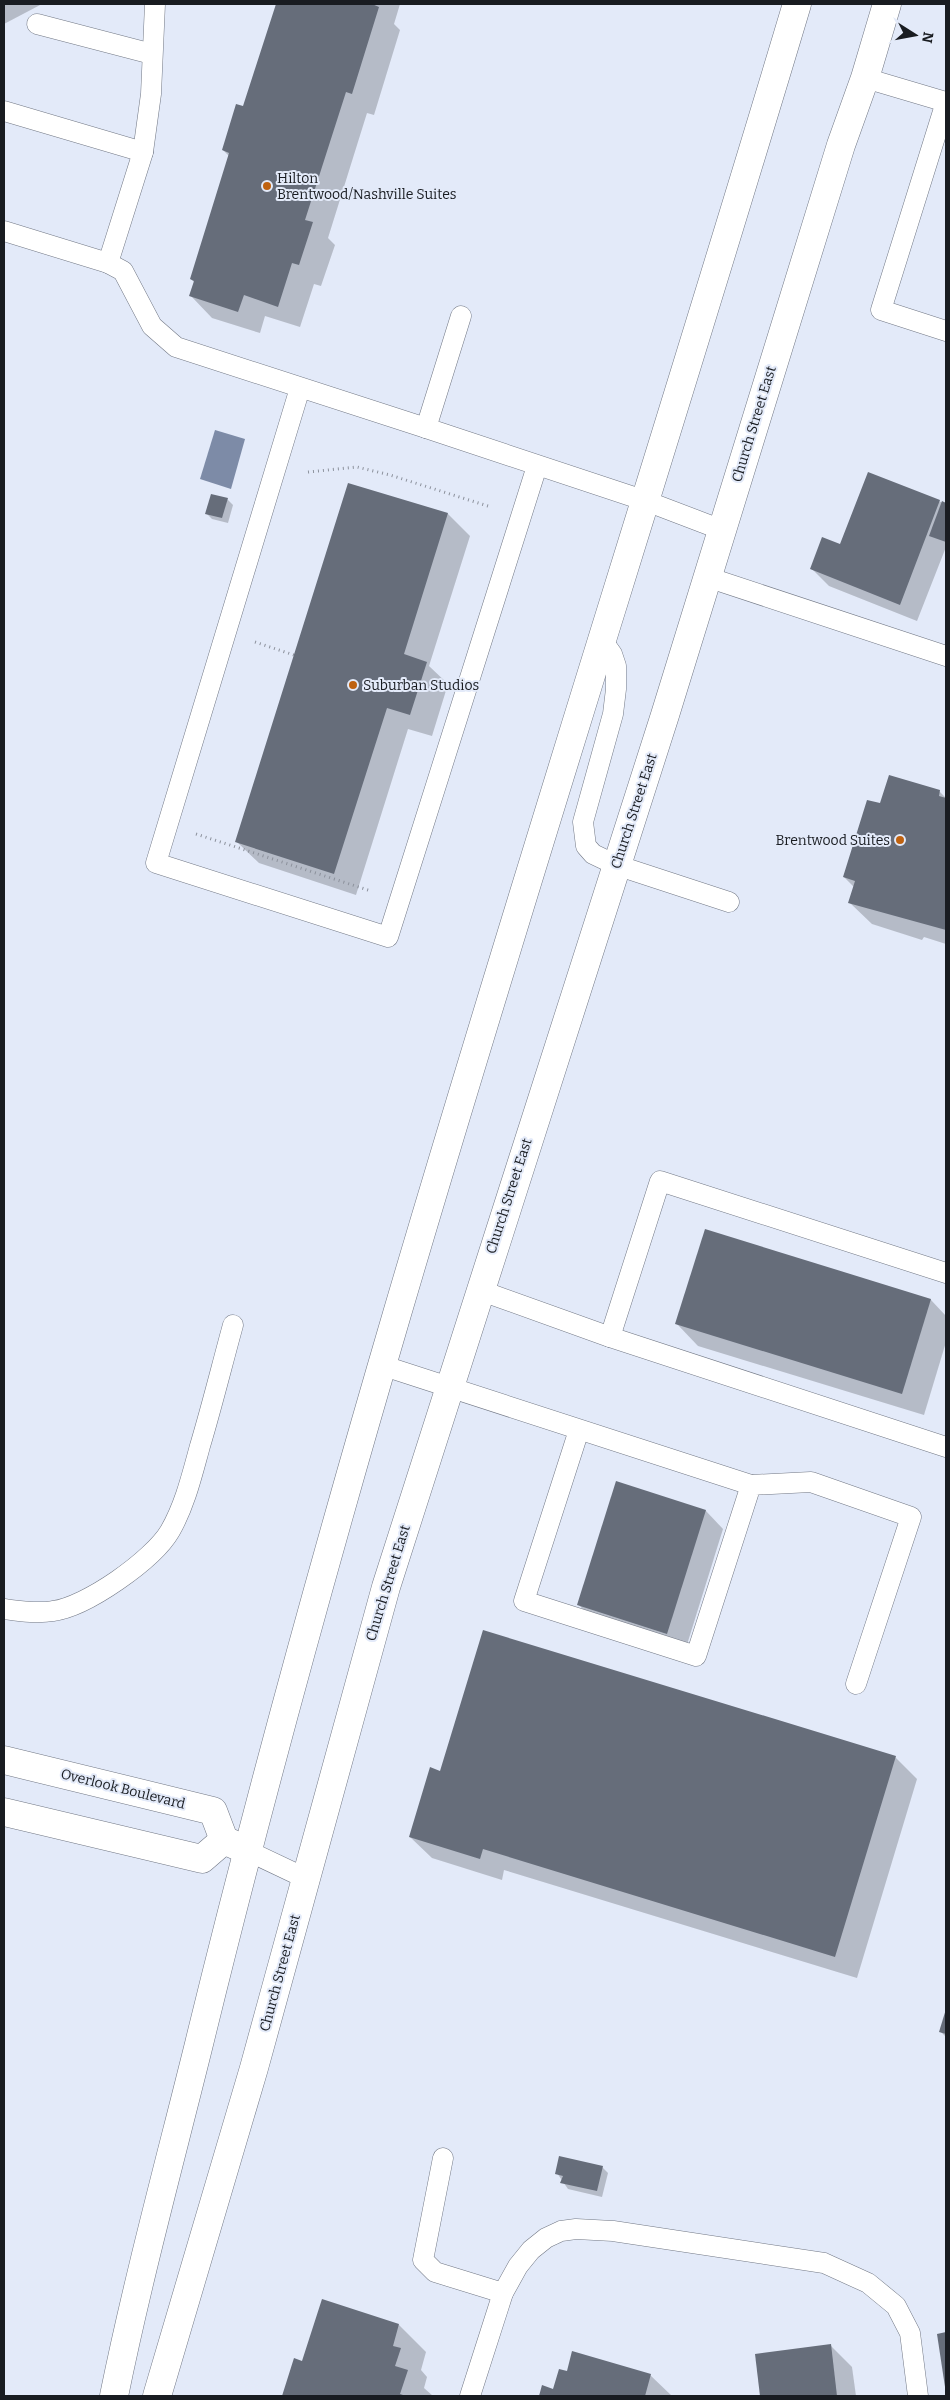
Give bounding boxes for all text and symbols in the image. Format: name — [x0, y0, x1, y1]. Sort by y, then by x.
north arrow — [890, 10, 940, 60]
text: N — [918, 30, 937, 44]
place label: Hilton Brentwood/Nashville Suites — [277, 170, 457, 203]
marker: Hilton Brentwood/Nashville Suites — [261, 180, 273, 192]
street label: Church Street East — [728, 364, 780, 484]
place label: Suburban Studios — [363, 677, 479, 694]
marker: Suburban Studios — [347, 679, 359, 691]
street label: Church Street East — [607, 751, 661, 871]
place label: Brentwood Suites — [776, 832, 890, 849]
marker: Brentwood Suites — [894, 834, 906, 846]
street label: Church Street East — [482, 1136, 536, 1256]
street label: Church Street East — [362, 1523, 414, 1643]
street label: Overlook Boulevard — [59, 1765, 187, 1813]
street label: Church Street East — [256, 1913, 304, 2033]

